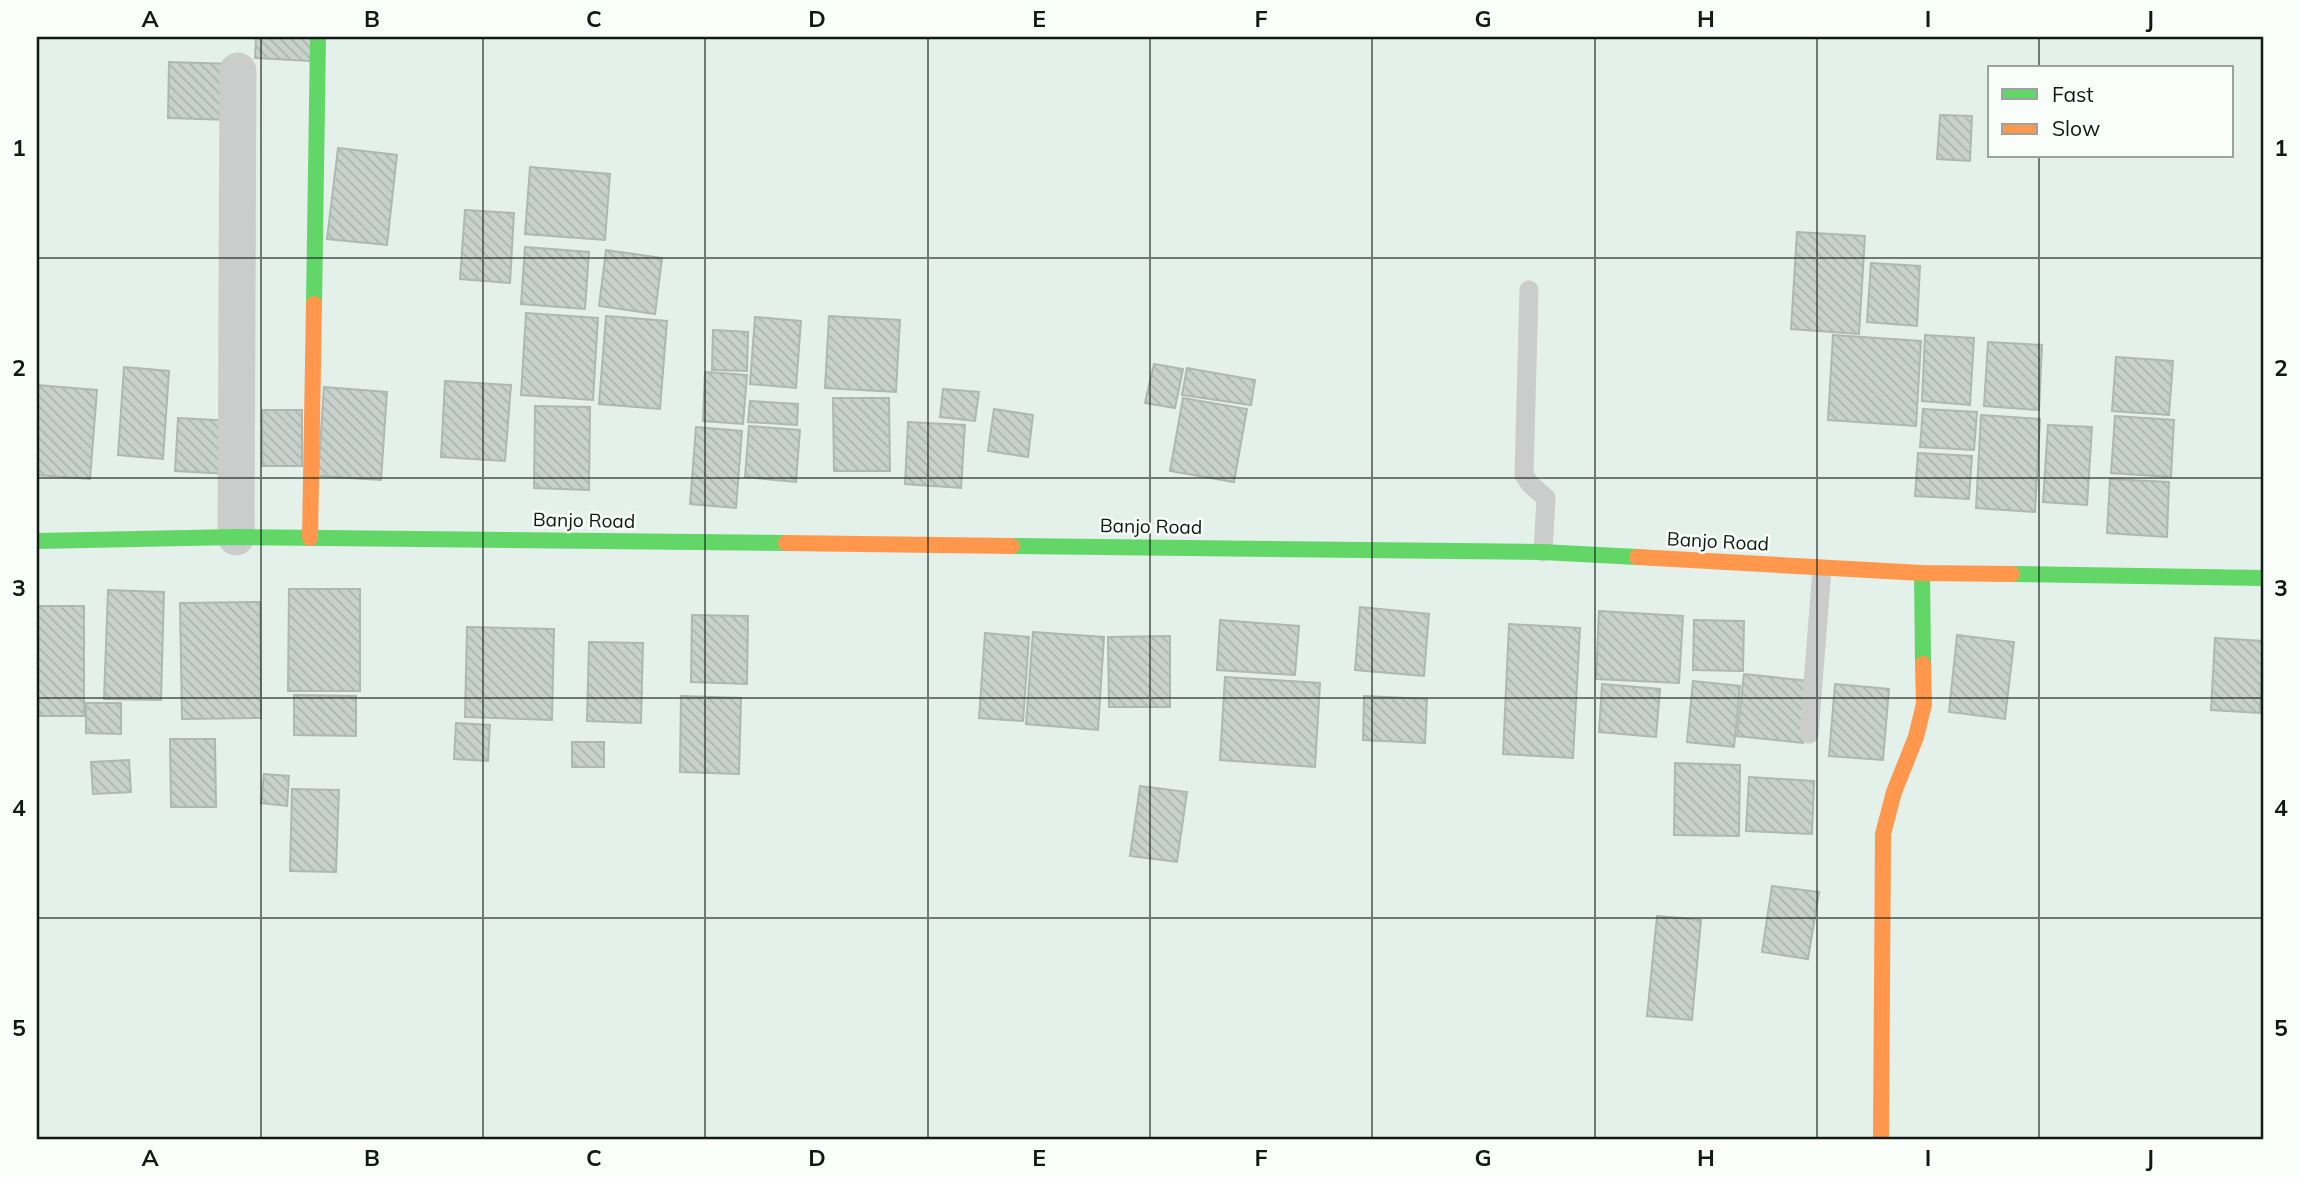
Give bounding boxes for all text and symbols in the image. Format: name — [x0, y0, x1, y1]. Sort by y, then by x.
text: A — [141, 4, 159, 33]
text: B — [364, 4, 380, 33]
text: C — [586, 4, 602, 33]
text: D — [808, 4, 826, 33]
text: E — [1032, 4, 1046, 33]
text: F — [1254, 4, 1268, 33]
text: G — [1474, 4, 1492, 33]
text: H — [1697, 4, 1715, 33]
text: I — [1925, 4, 1931, 33]
text: J — [2146, 4, 2154, 33]
legend — [1988, 66, 2234, 158]
text: Fast — [2052, 81, 2094, 107]
text: Slow — [2052, 115, 2100, 141]
text: 1 — [12, 133, 26, 162]
text: 1 — [2274, 133, 2288, 162]
text: 2 — [12, 353, 26, 382]
text: 2 — [2274, 353, 2288, 382]
street label: Banjo Road — [533, 507, 635, 533]
street label: Banjo Road — [1100, 513, 1202, 539]
street label: Banjo Road — [1666, 526, 1770, 556]
text: 3 — [12, 573, 26, 602]
text: 3 — [2274, 573, 2288, 602]
text: 4 — [12, 793, 26, 822]
text: 4 — [2274, 793, 2288, 822]
text: 5 — [12, 1013, 26, 1042]
text: 5 — [2274, 1013, 2288, 1042]
text: A — [141, 1143, 159, 1172]
text: B — [364, 1143, 380, 1172]
text: C — [586, 1143, 602, 1172]
text: D — [808, 1143, 826, 1172]
text: E — [1032, 1143, 1046, 1172]
text: F — [1254, 1143, 1268, 1172]
text: G — [1474, 1143, 1492, 1172]
text: H — [1697, 1143, 1715, 1172]
text: I — [1925, 1143, 1931, 1172]
text: J — [2146, 1143, 2154, 1172]

